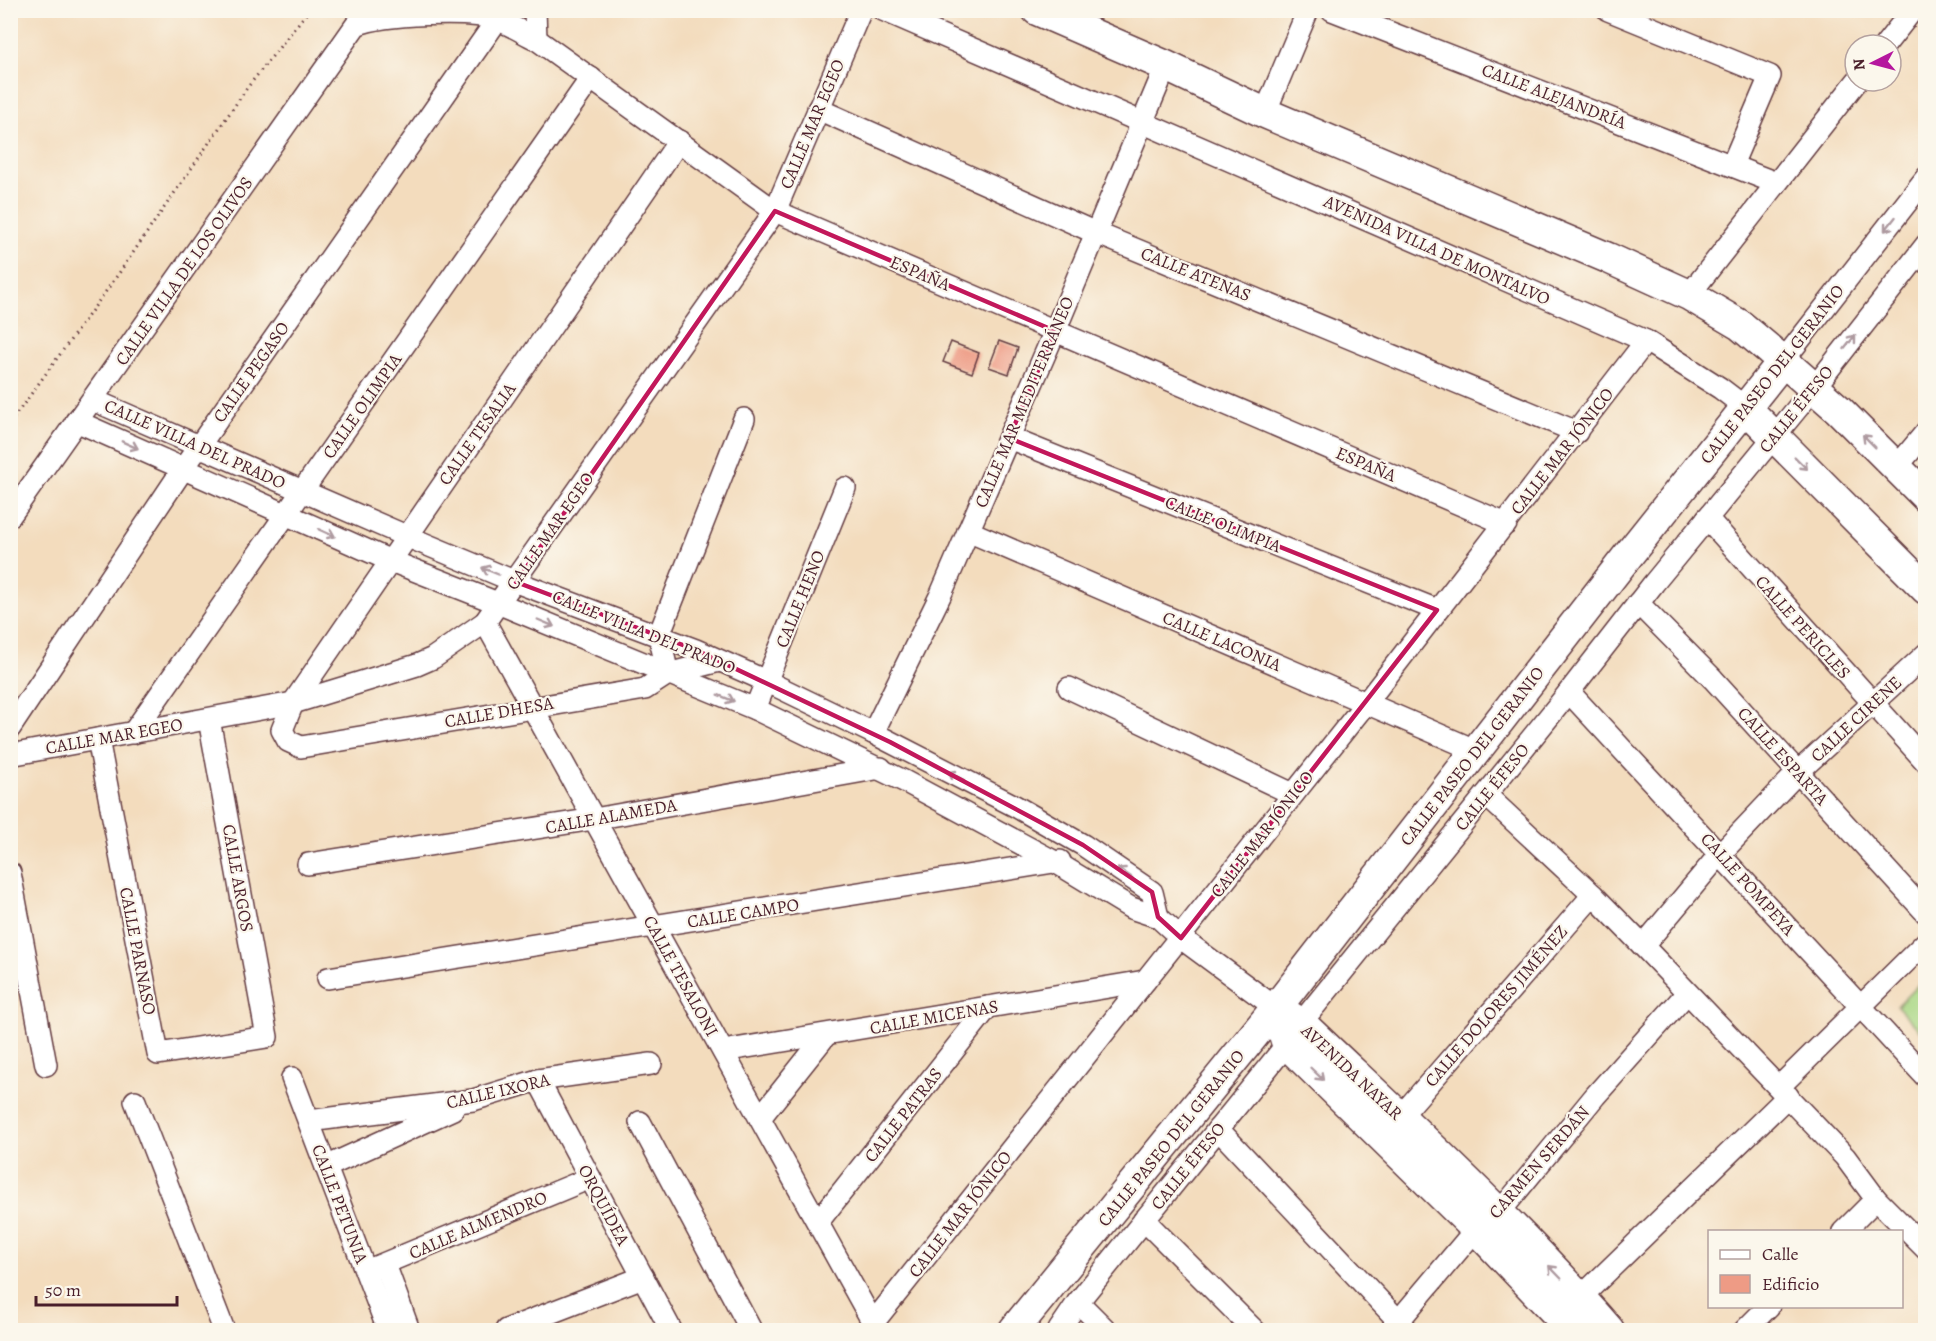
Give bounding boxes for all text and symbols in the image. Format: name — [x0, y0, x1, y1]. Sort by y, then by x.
north arrow — [1843, 33, 1903, 93]
street label: CALLE MAR EGEO — [774, 55, 850, 193]
street label: CALLE ALEJANDRÍA — [1478, 57, 1630, 135]
text: N — [1847, 57, 1871, 71]
street label: CALLE VILLA DE LOS OLIVOS — [110, 172, 258, 370]
street label: AVENIDA VILLA DE MONTALVO — [1319, 189, 1554, 311]
one-way arrow — [1883, 216, 1896, 232]
street label: CALLE ATENAS — [1137, 241, 1255, 307]
street label: ESPAÑA — [886, 250, 954, 297]
street label: CALLE PASEO DEL GERANIO — [1694, 279, 1850, 469]
street label: CALLE MAR MEDITERRÁNEO — [969, 293, 1079, 511]
street label: CALLE PEGASO — [207, 317, 295, 427]
one-way arrow — [1843, 334, 1856, 350]
street label: CALLE OLIMPIA — [317, 348, 407, 463]
street label: CALLE ÉFESO — [1753, 360, 1839, 458]
street label: CALLE TESALIA — [433, 378, 521, 490]
street label: CALLE MAR JÓNICO — [1505, 382, 1619, 520]
street label: CALLE VILLA DEL PRADO — [101, 393, 289, 495]
one-way arrow — [1862, 434, 1877, 449]
one-way arrow — [120, 440, 138, 451]
street label: ESPAÑA — [1332, 441, 1400, 488]
one-way arrow — [1794, 456, 1809, 471]
street label: CALLE MAR EGEO — [500, 467, 600, 595]
street label: CALLE OLIMPIA — [1161, 490, 1285, 558]
one-way arrow — [318, 528, 336, 539]
street label: CALLE HENO — [770, 547, 830, 651]
one-way arrow — [481, 565, 499, 576]
street label: CALLE PERICLES — [1750, 570, 1856, 684]
street label: CALLE VILLA DEL PRADO — [549, 584, 739, 680]
street label: CALLE LACONIA — [1159, 605, 1285, 677]
one-way arrow — [537, 618, 555, 629]
street label: CALLE PASEO DEL GERANIO — [1394, 661, 1550, 851]
street label: CALLE CIRENE — [1805, 670, 1907, 768]
street label: CALLE DHESA — [443, 691, 556, 733]
one-way arrow — [717, 693, 735, 704]
street label: CALLE ESPARTA — [1732, 702, 1834, 811]
street label: CALLE MAR EGEO — [44, 712, 184, 760]
street label: CALLE ÉFESO — [1449, 738, 1535, 836]
street label: CALLE MAR JÓNICO — [1205, 765, 1319, 903]
one-way arrow — [947, 770, 965, 781]
street label: CALLE ALAMEDA — [543, 793, 679, 839]
street label: CALLE ARGOS — [217, 822, 259, 934]
street label: CALLE POMPEYA — [1695, 827, 1801, 941]
one-way arrow — [1117, 867, 1133, 879]
street label: CALLE PARNASO — [114, 885, 162, 1017]
street label: CALLE CAMPO — [685, 892, 801, 934]
street label: CALLE TESALONI — [638, 911, 724, 1041]
street label: CALLE DOLORES JIMÉNEZ — [1419, 920, 1573, 1092]
street label: CALLE MICENAS — [868, 994, 1000, 1040]
street label: AVENIDA NAYAR — [1295, 1018, 1408, 1125]
street label: CALLE PASEO DEL GERANIO — [1092, 1044, 1250, 1232]
street label: CALLE PATRAS — [858, 1063, 948, 1167]
one-way arrow — [1309, 1066, 1324, 1080]
street label: CALLE IXORA — [444, 1067, 553, 1115]
street label: CARMEN SERDÁN — [1483, 1100, 1595, 1224]
street label: CALLE ÉFESO — [1145, 1117, 1231, 1215]
street label: CALLE PETUNIA — [306, 1141, 374, 1268]
street label: CALLE MAR JÓNICO — [903, 1145, 1017, 1283]
street label: ORQUÍDEA — [573, 1160, 636, 1250]
street label: CALLE ALMENDRO — [405, 1185, 551, 1265]
legend — [1708, 1230, 1903, 1308]
text: Calle — [1762, 1242, 1799, 1266]
one-way arrow — [1548, 1264, 1563, 1279]
scale bar — [36, 1269, 177, 1307]
text: Edificio — [1762, 1272, 1819, 1296]
text: 50 m — [45, 1278, 81, 1302]

